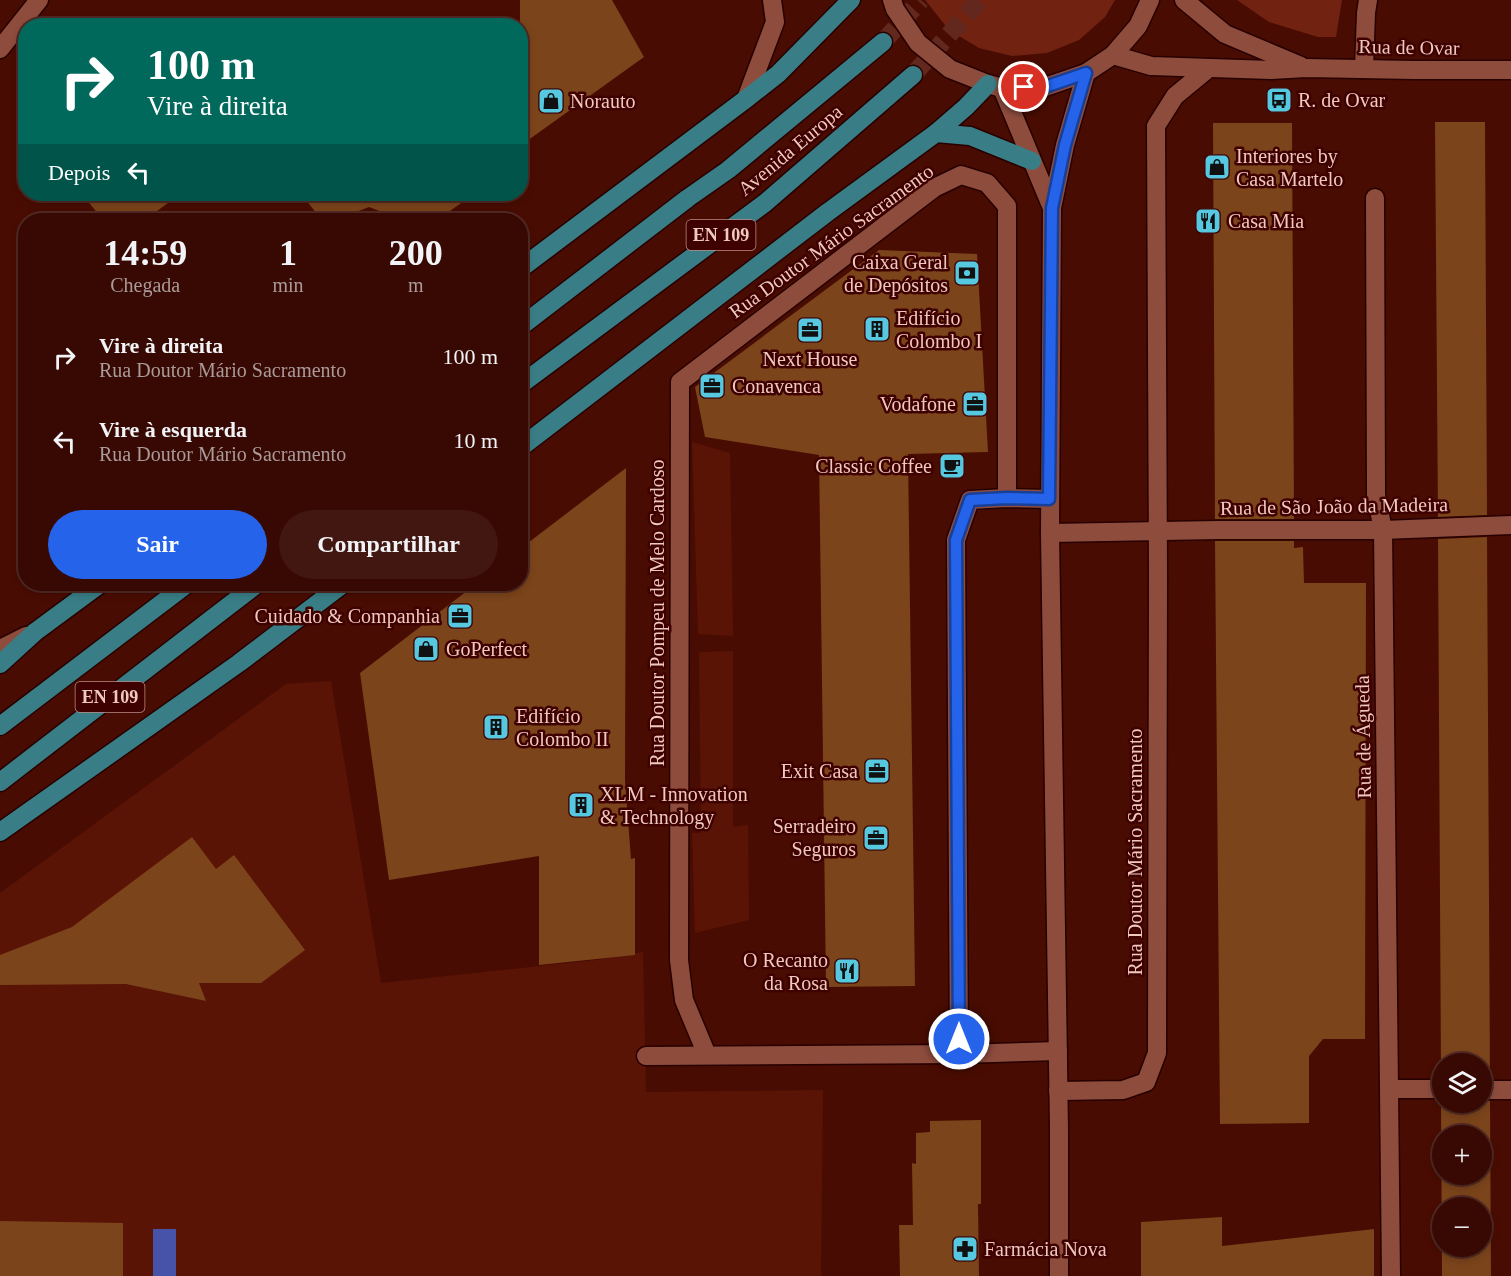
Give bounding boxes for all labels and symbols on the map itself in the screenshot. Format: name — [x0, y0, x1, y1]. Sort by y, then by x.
street label: Rua de Ovar — [1358, 35, 1460, 59]
pin — [998, 61, 1049, 112]
bus stop icon: R. de Ovar — [1264, 85, 1294, 115]
shop icon: Norauto — [536, 86, 566, 116]
place label: R. de Ovar — [1298, 89, 1386, 111]
place label: Norauto — [570, 90, 636, 112]
street label: Avenida Europa — [734, 100, 847, 201]
place label: Interiores by Casa Martelo — [1236, 145, 1343, 190]
shop icon: Interiores by Casa Martelo — [1202, 152, 1232, 182]
street label: Rua Doutor Mário Sacramento — [725, 159, 937, 323]
restaurant icon: Casa Mia — [1193, 206, 1223, 236]
place label: Casa Mia — [1228, 210, 1304, 232]
road number: EN 109 — [686, 220, 756, 250]
place label: Caixa Geral de Depósitos — [844, 251, 948, 297]
bank icon: Caixa Geral de Depósitos — [952, 258, 982, 288]
place label: Edifício Colombo I — [896, 307, 982, 352]
building icon: Edifício Colombo I — [862, 314, 892, 344]
office icon: Next House — [795, 315, 825, 345]
place label: Next House — [763, 348, 858, 370]
office icon: Conavenca — [697, 371, 727, 401]
place label: Conavenca — [732, 375, 821, 397]
office icon: Vodafone — [960, 389, 990, 419]
place label: Vodafone — [880, 393, 956, 415]
cafe icon: Classic Coffee — [937, 451, 967, 481]
place label: Classic Coffee — [815, 455, 932, 477]
street label: Rua Doutor Pompeu de Melo Cardoso — [646, 459, 669, 767]
street label: Rua de São João da Madeira — [1220, 493, 1448, 519]
office icon: Cuidado & Companhia — [445, 601, 475, 631]
place label: Cuidado & Companhia — [254, 605, 440, 628]
shop icon: GoPerfect — [411, 634, 441, 664]
place label: GoPerfect — [446, 638, 528, 660]
street label: Rua de Águeda — [1351, 675, 1376, 799]
road number: EN 109 — [76, 682, 144, 712]
place label: Edifício Colombo II — [516, 705, 609, 750]
building icon: Edifício Colombo II — [481, 712, 511, 742]
street label: Rua Doutor Mário Sacramento — [1124, 728, 1146, 976]
office icon: Exit Casa — [862, 756, 892, 786]
place label: Exit Casa — [781, 760, 858, 782]
place label: XLM - Innovation & Technology — [600, 783, 748, 829]
building icon: XLM - Innovation & Technology — [566, 790, 596, 820]
place label: Serradeiro Seguros — [773, 815, 856, 861]
office icon: Serradeiro Seguros — [861, 823, 891, 853]
place label: O Recanto da Rosa — [743, 949, 828, 994]
restaurant icon: O Recanto da Rosa — [832, 956, 862, 986]
position arrow — [927, 1007, 991, 1071]
pharmacy icon: Farmácia Nova — [950, 1234, 980, 1264]
place label: Farmácia Nova — [984, 1238, 1107, 1260]

